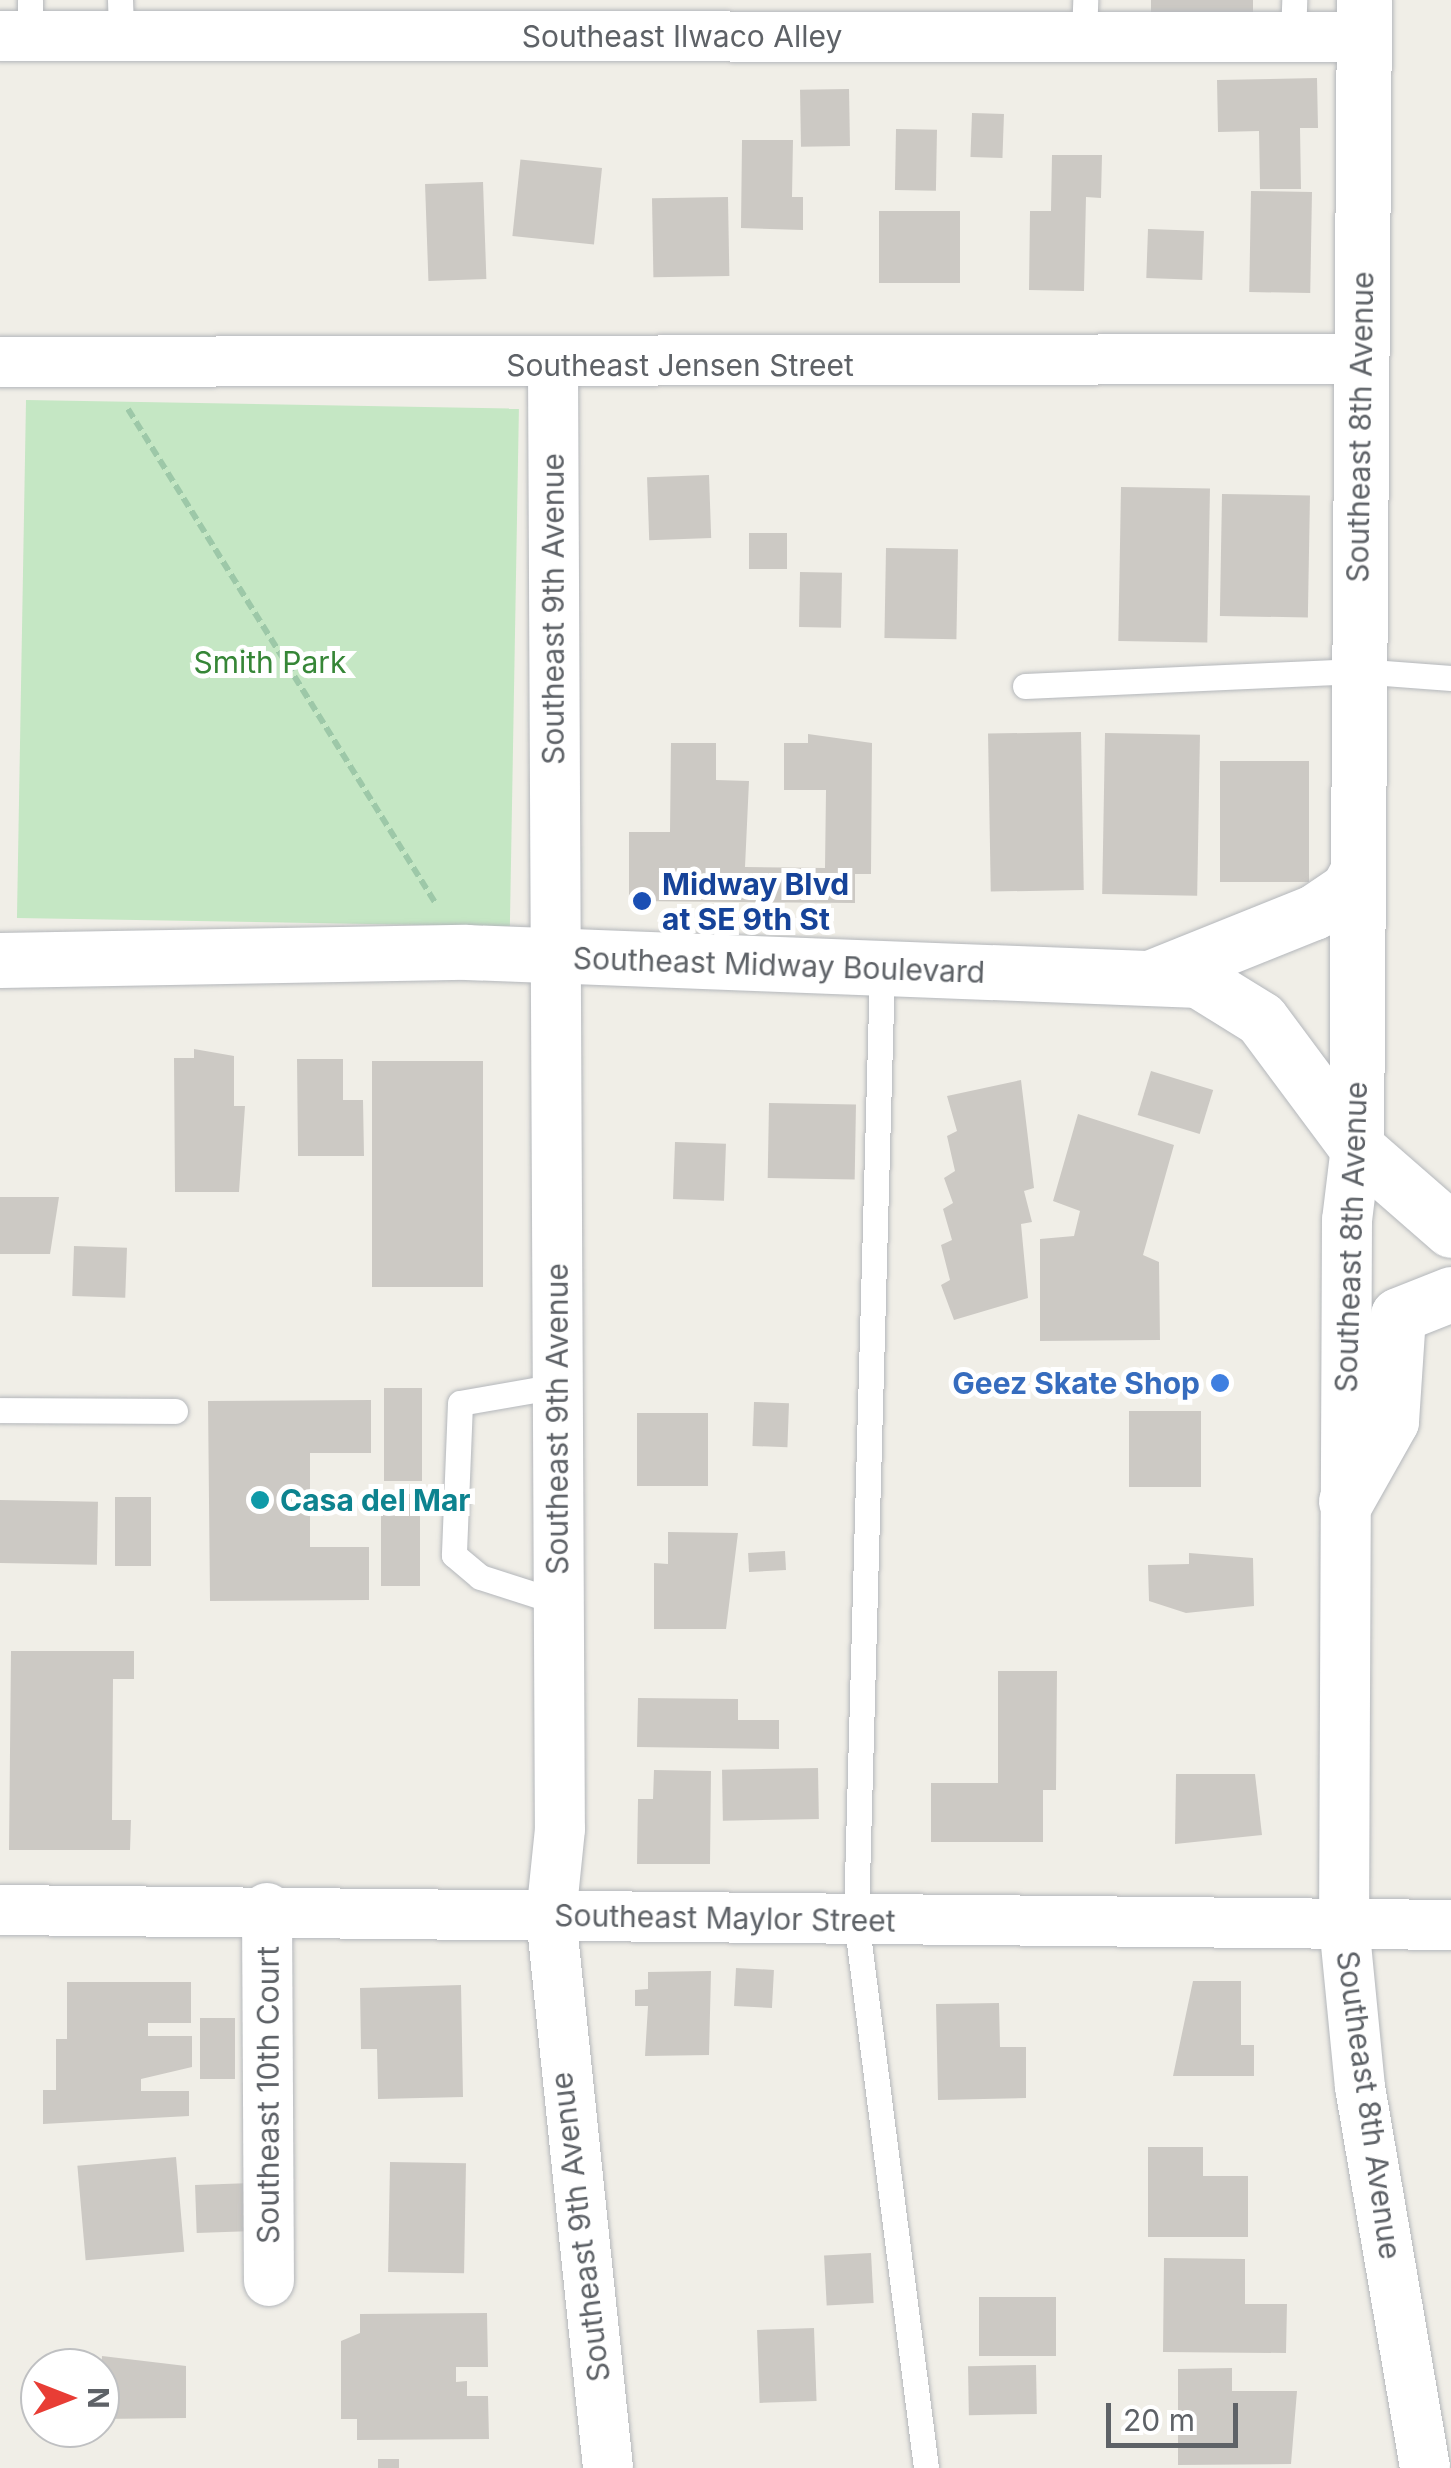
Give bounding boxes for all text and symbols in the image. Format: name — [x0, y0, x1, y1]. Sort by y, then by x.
street label: Southeast Ilwaco Alley — [522, 18, 842, 54]
street label: Southeast 8th Avenue — [1339, 271, 1381, 583]
street label: Southeast Jensen Street — [506, 347, 854, 383]
street label: Southeast 9th Avenue — [535, 453, 571, 765]
park label: Smith Park — [193, 644, 347, 680]
place label: Midway Blvd at SE 9th St — [662, 866, 849, 936]
marker: Midway Blvd at SE 9th St — [631, 890, 653, 912]
street label: Southeast Midway Boulevard — [572, 940, 986, 990]
street label: Southeast 8th Avenue — [1328, 1081, 1374, 1393]
street label: Southeast 9th Avenue — [539, 1263, 575, 1575]
place label: Geez Skate Shop — [952, 1365, 1200, 1401]
marker: Geez Skate Shop — [1209, 1372, 1231, 1394]
place label: Casa del Mar — [280, 1482, 471, 1518]
marker: Casa del Mar — [249, 1489, 271, 1511]
street label: Southeast Maylor Street — [554, 1897, 896, 1939]
street label: Southeast 10th Court — [250, 1946, 286, 2244]
street label: Southeast 8th Avenue — [1330, 1948, 1408, 2262]
street label: Southeast 9th Avenue — [543, 2070, 617, 2384]
north arrow — [20, 2348, 120, 2448]
scale bar — [1111, 2383, 1244, 2445]
text: N — [81, 2387, 115, 2409]
text: 20 m — [1123, 2402, 1195, 2438]

